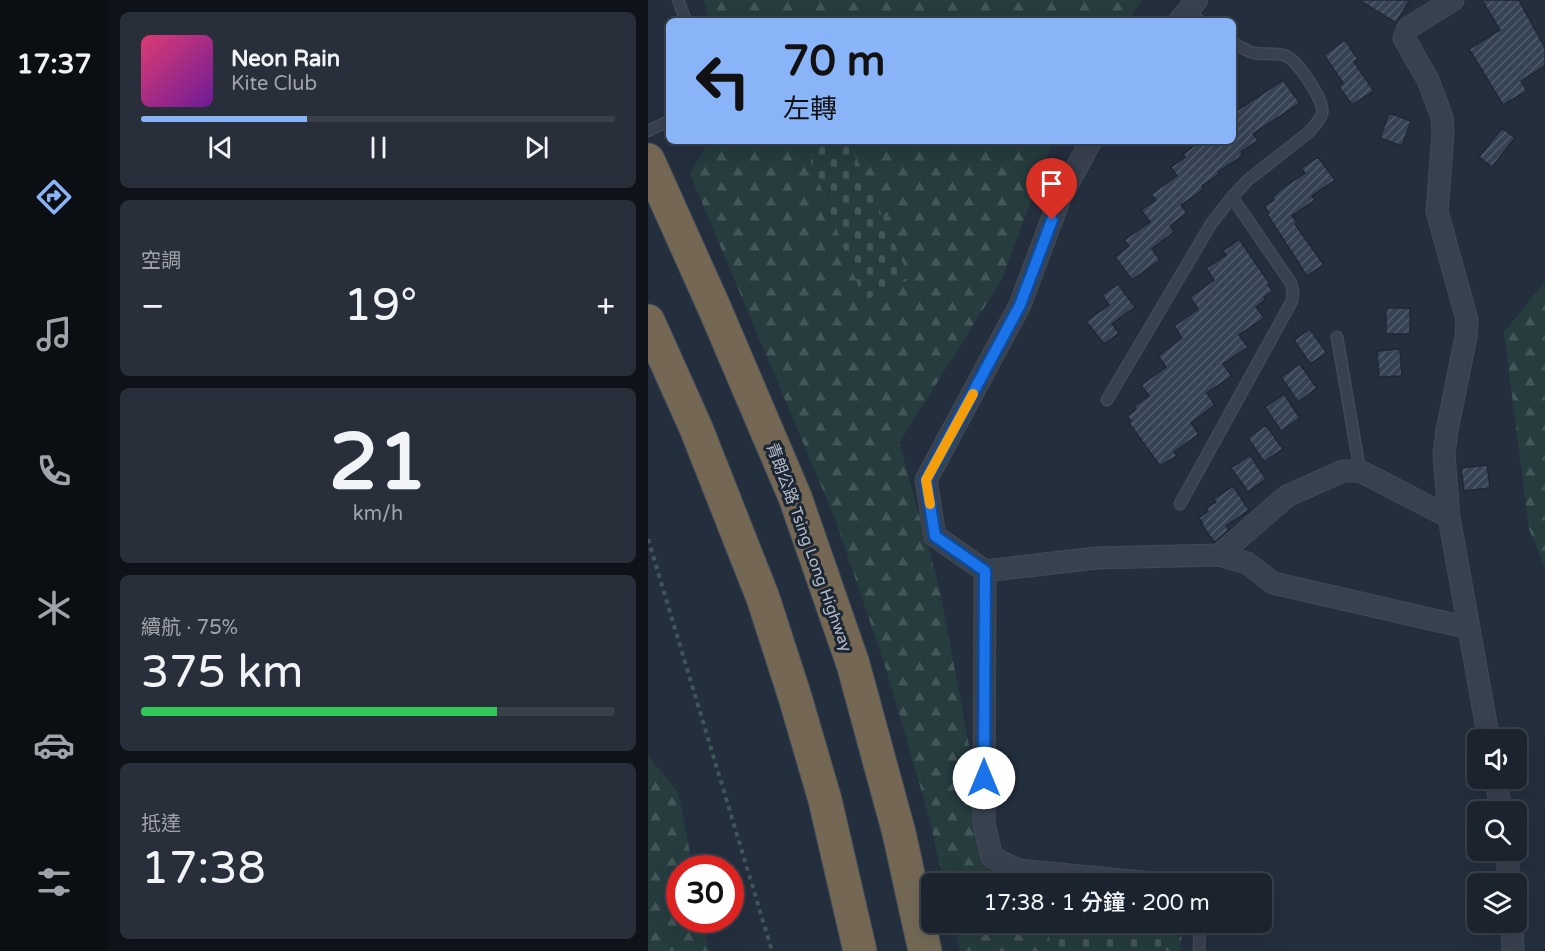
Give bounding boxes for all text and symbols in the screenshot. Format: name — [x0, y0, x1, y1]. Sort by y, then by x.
text: 70 m — [783, 36, 885, 87]
icon: left — [684, 42, 762, 120]
text: Neon Rain — [231, 46, 340, 72]
text: 17:37 — [17, 48, 91, 81]
text: Kite Club — [231, 72, 317, 96]
text: 左轉 — [783, 93, 837, 126]
icon: previous — [204, 131, 237, 164]
icon: pause — [362, 131, 395, 164]
icon: next — [520, 131, 553, 164]
pin — [1026, 158, 1077, 220]
icon: arrive — [1035, 167, 1068, 200]
icon: directions — [33, 176, 75, 218]
text: 空調 — [141, 249, 181, 273]
text: 19° — [344, 279, 417, 333]
text: − — [141, 287, 165, 326]
text: + — [596, 287, 615, 326]
icon: music — [33, 313, 75, 355]
text: 21 — [329, 416, 427, 510]
street label: 青朗公路 Tsing Long Highway — [762, 440, 856, 655]
icon: phone — [33, 450, 75, 492]
text: km/h — [353, 502, 403, 526]
icon: climate — [33, 587, 75, 629]
text: 續航 · 75% — [141, 616, 238, 640]
text: 375 km — [141, 646, 303, 700]
icon: car — [33, 724, 75, 766]
map controls — [1467, 729, 1527, 933]
button: sound — [1467, 729, 1527, 789]
position arrow — [952, 746, 1016, 810]
button: search — [1467, 801, 1527, 861]
text: 抵達 — [141, 812, 181, 836]
text: 17:38 — [141, 842, 266, 896]
speed limit sign: 30 — [666, 855, 744, 933]
icon: filters — [33, 861, 75, 903]
button: layers — [1467, 873, 1527, 933]
text: 17:38 · 1 分鐘 · 200 m — [983, 890, 1210, 916]

